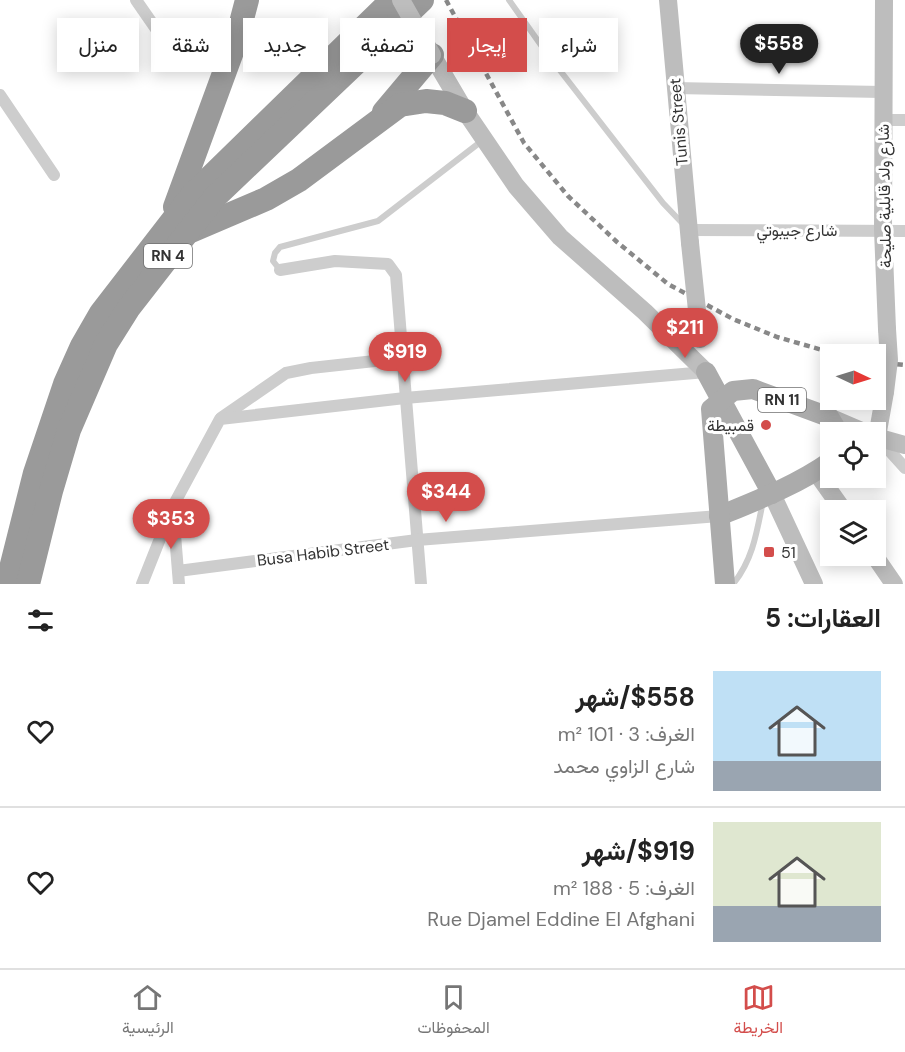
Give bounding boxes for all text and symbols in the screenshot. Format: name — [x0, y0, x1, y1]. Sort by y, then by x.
chip: منزل — [57, 18, 139, 72]
chip: شقة — [151, 18, 231, 72]
chip: جديد — [243, 18, 328, 72]
chip: تصفية — [340, 18, 435, 72]
chip: إيجار — [447, 18, 527, 72]
chip: شراء — [539, 18, 618, 72]
pin: $558 — [743, 24, 815, 75]
text: $558 — [754, 30, 804, 56]
street label: Tunis Street — [664, 77, 693, 167]
street label: شارع ولد قابلية صليحة — [873, 124, 897, 268]
street label: شارع جيبوتي — [757, 220, 837, 244]
road number: RN 4 — [144, 244, 192, 268]
pin: $211 — [649, 308, 721, 359]
text: $211 — [666, 314, 704, 340]
pin: $919 — [369, 332, 441, 383]
text: $919 — [383, 338, 427, 364]
north arrow — [820, 344, 886, 410]
map controls — [820, 344, 886, 566]
road number: RN 11 — [758, 388, 806, 412]
place label: قمبيطة — [707, 415, 754, 436]
marker: قمبيطة — [759, 418, 773, 432]
button: locate — [820, 422, 886, 488]
pin: $344 — [410, 472, 482, 523]
text: $344 — [421, 478, 471, 504]
pin: $353 — [135, 499, 207, 550]
button: layers — [820, 500, 886, 566]
text: $353 — [147, 505, 195, 531]
street label: Busa Habib Street — [256, 534, 390, 571]
place label: 51 — [781, 542, 796, 563]
marker: 51 — [762, 545, 776, 559]
text: العقارات: 5 — [765, 601, 881, 635]
icon: filters — [24, 604, 57, 637]
text: $558/شهر — [575, 680, 695, 714]
icon: home — [761, 695, 833, 767]
icon: heart — [24, 715, 57, 748]
text: الغرف: 3 · 101 m² — [558, 721, 695, 747]
text: شارع الزاوي محمد — [553, 753, 695, 779]
text: $919/شهر — [582, 834, 695, 868]
icon: home — [761, 846, 833, 918]
icon: heart — [24, 866, 57, 899]
text: الغرف: 5 · 188 m² — [553, 875, 695, 901]
text: Rue Djamel Eddine El Afghani — [427, 906, 695, 932]
tab: الرئيسية — [122, 981, 174, 1042]
tab: المحفوظات — [418, 981, 490, 1042]
tab: الخريطة — [734, 981, 783, 1042]

